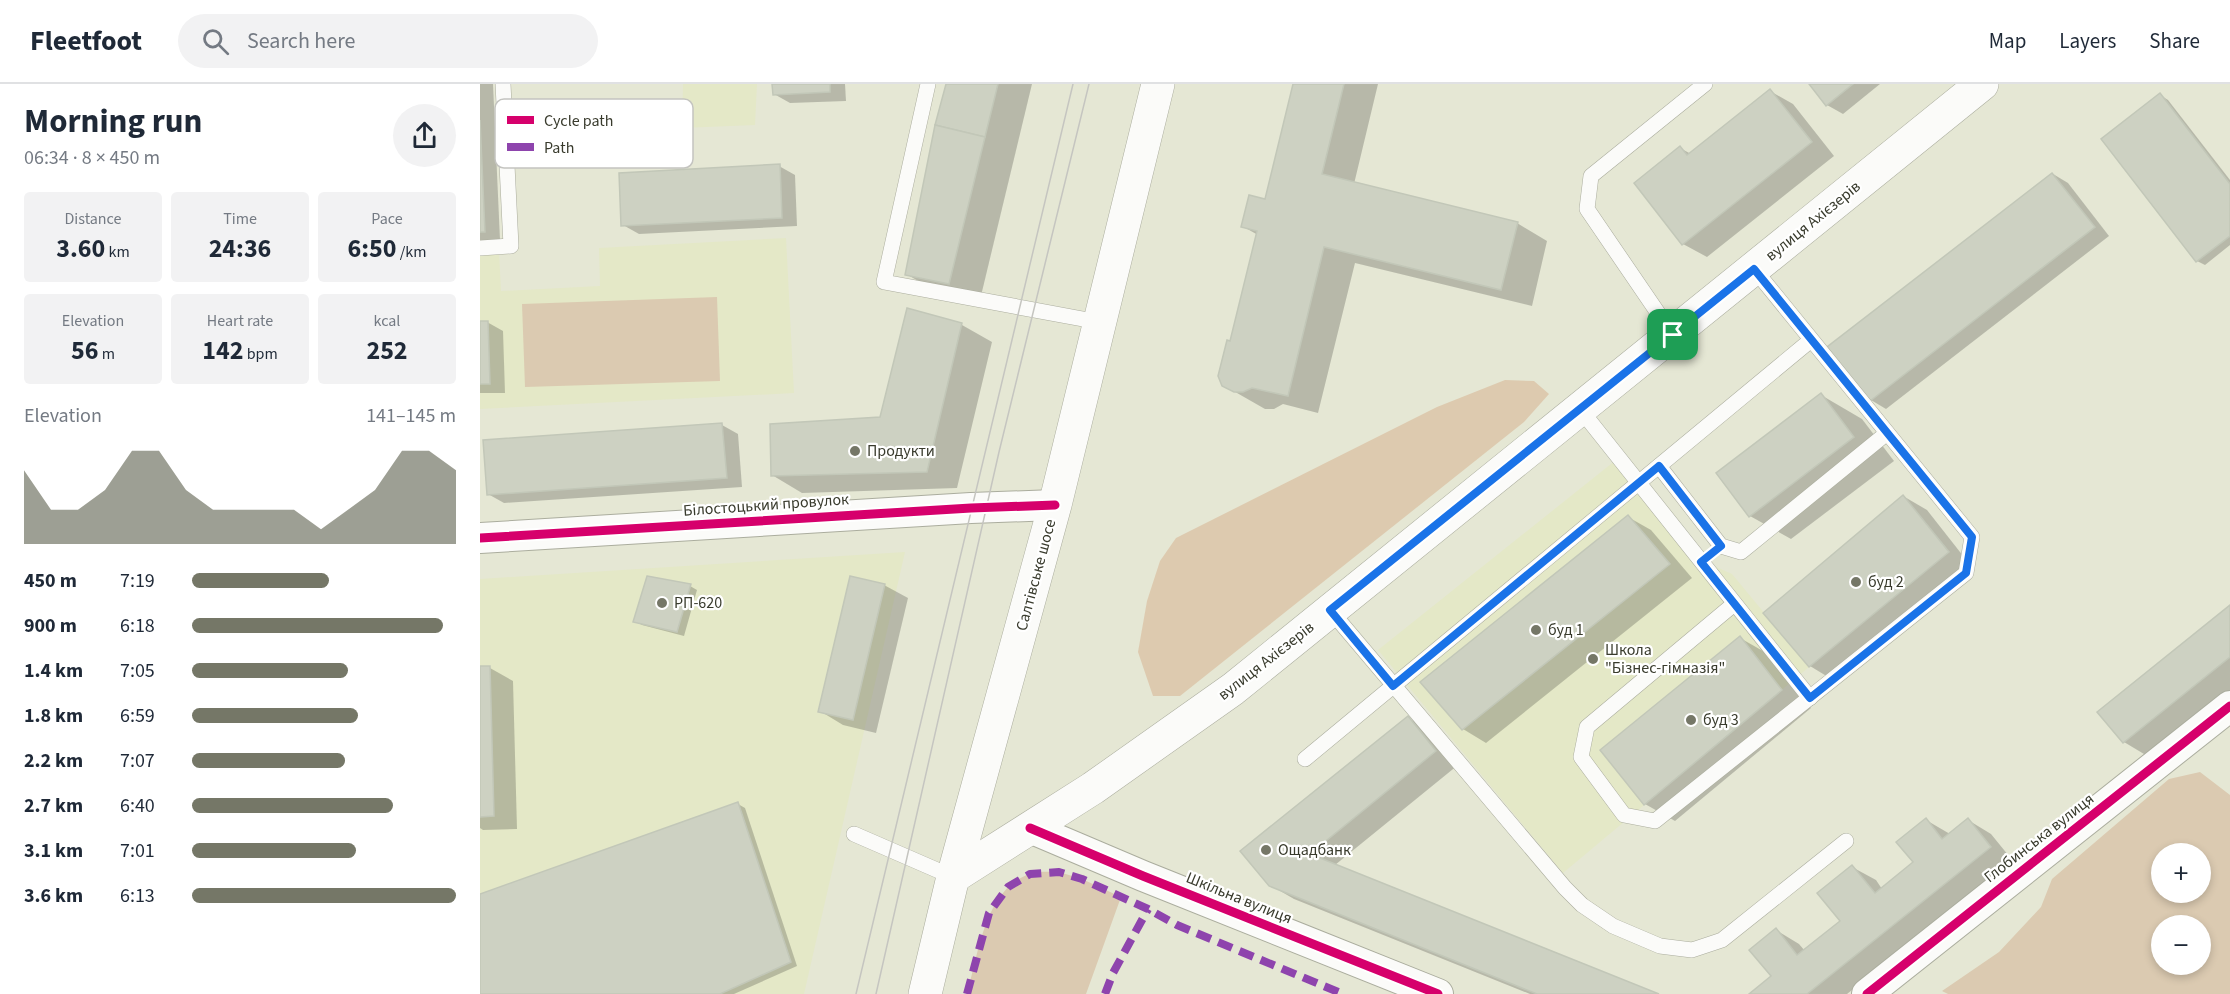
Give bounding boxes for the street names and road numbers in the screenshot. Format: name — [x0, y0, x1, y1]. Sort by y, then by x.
street label: вулиця Ахієзерів — [1761, 176, 1865, 266]
street label: Білостоцький провулок — [682, 488, 850, 522]
street label: Салтівське шосе — [1011, 517, 1061, 633]
street label: вулиця Ахієзерів — [1213, 616, 1319, 706]
street label: Глобинська вулиця — [1979, 788, 2099, 888]
street label: Шкільна вулиця — [1183, 867, 1295, 929]

